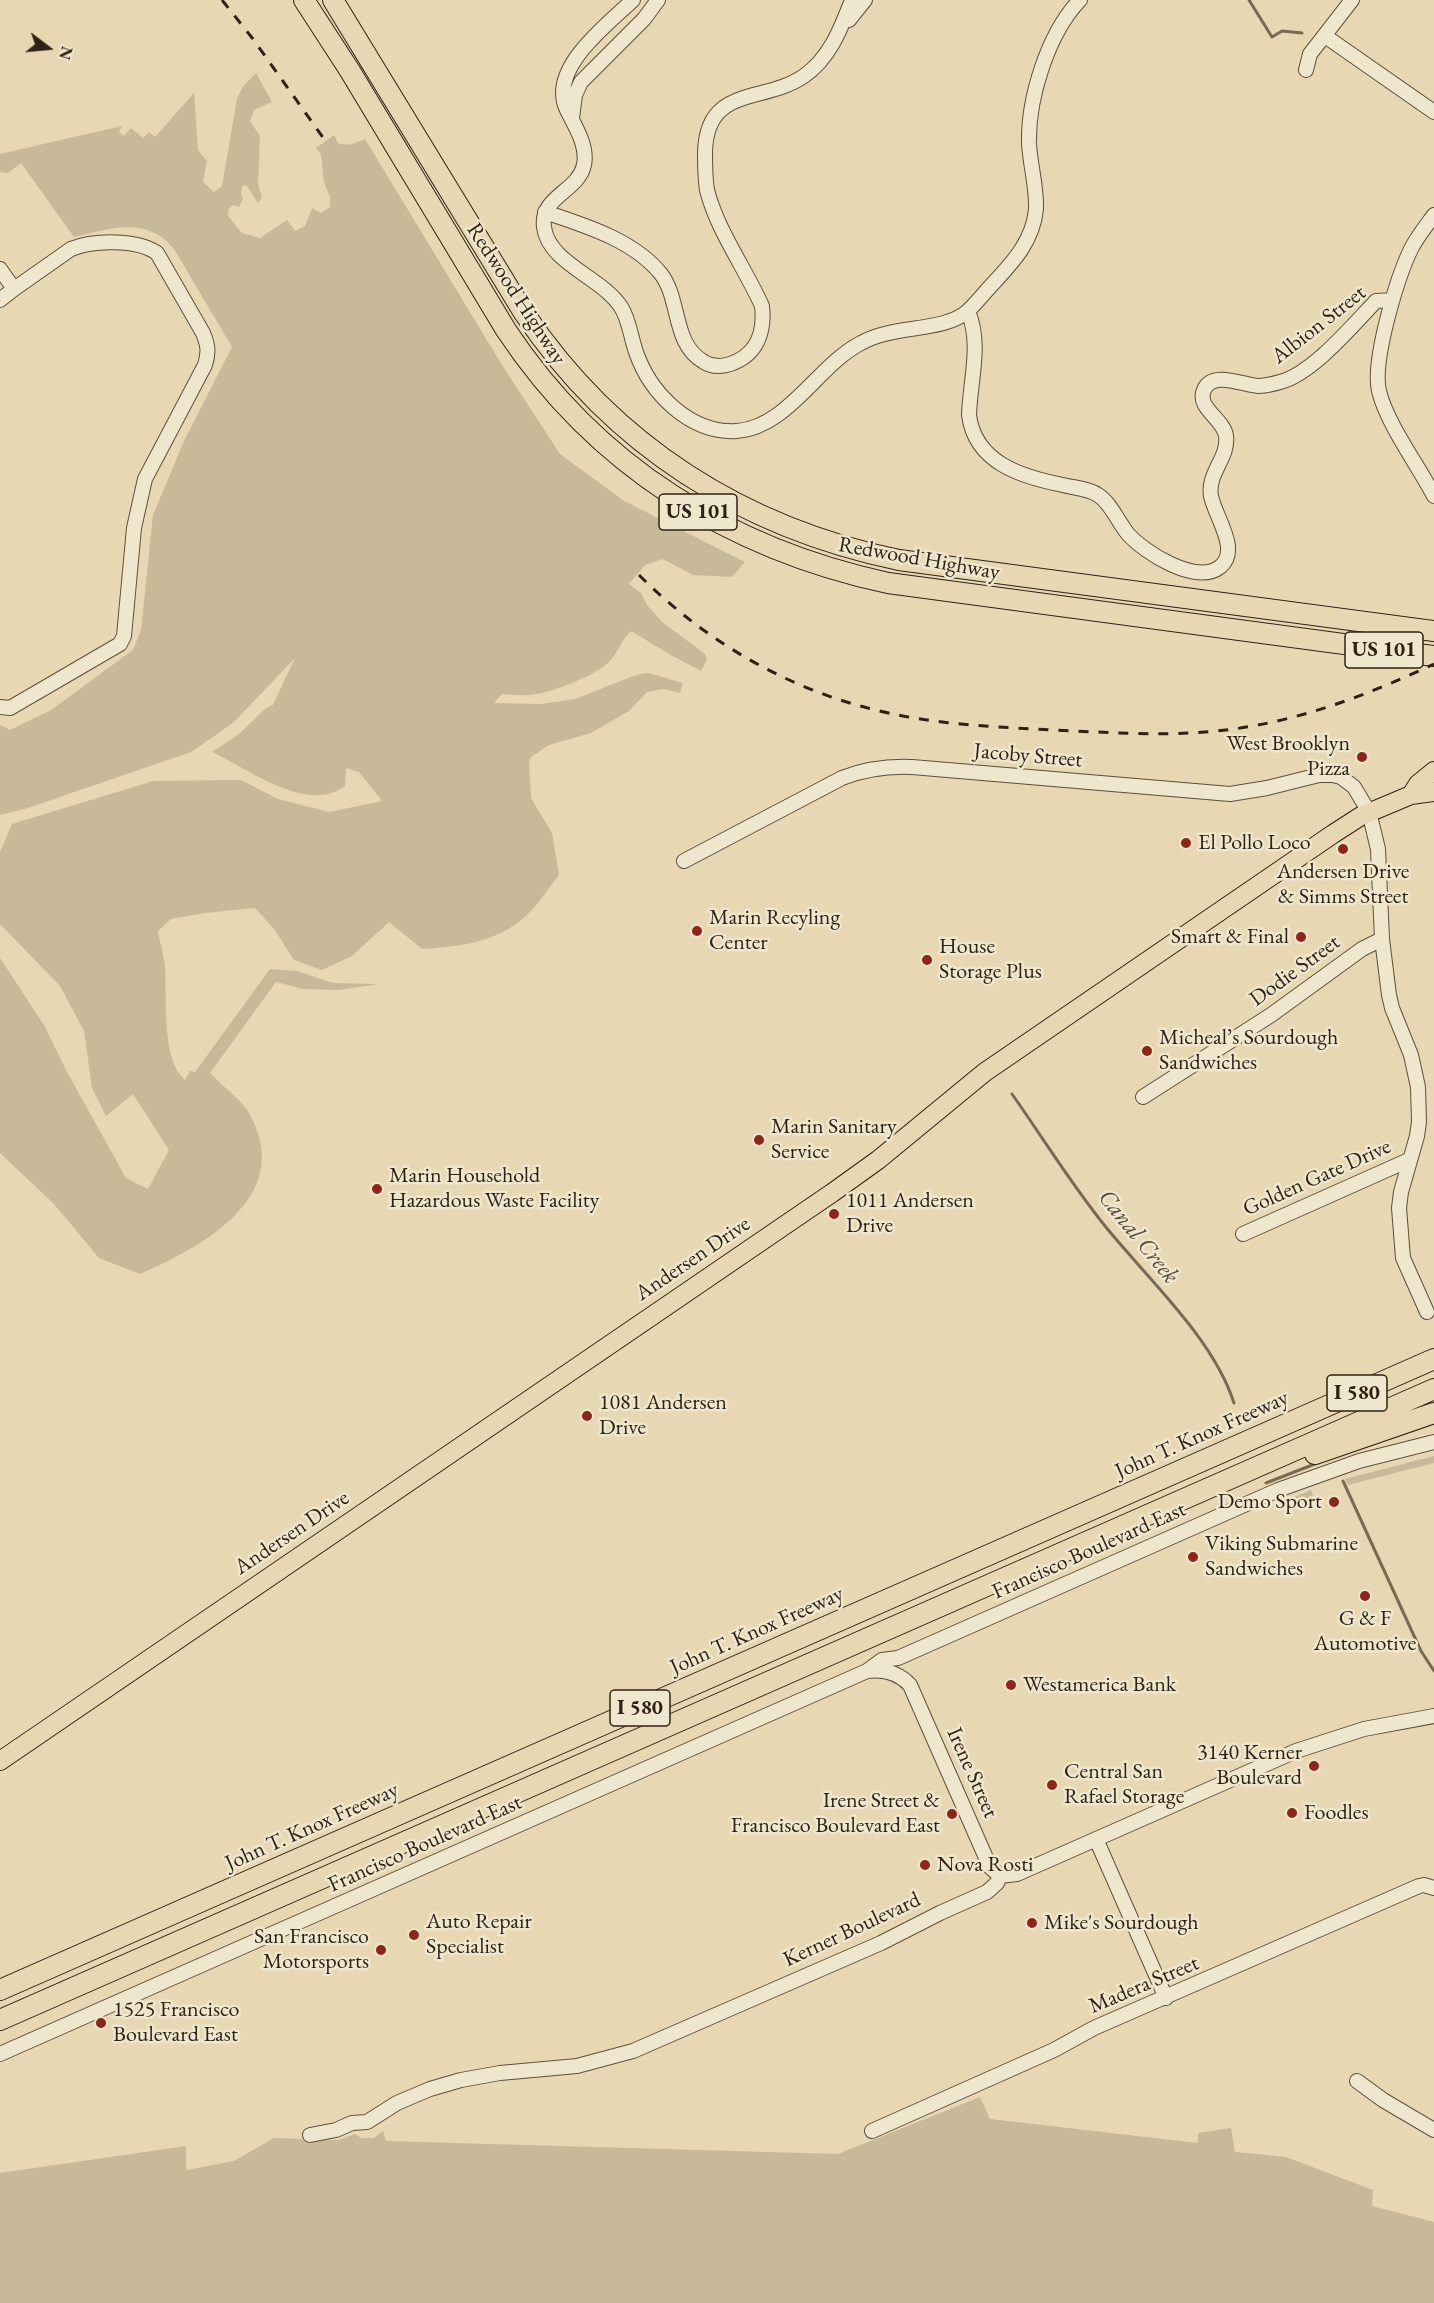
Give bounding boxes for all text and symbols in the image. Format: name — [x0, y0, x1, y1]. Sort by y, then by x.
north arrow — [18, 18, 78, 78]
text: N — [54, 44, 78, 62]
street label: Redwood Highway — [460, 218, 572, 370]
street label: Albion Street — [1267, 280, 1371, 370]
road number: US 101 — [659, 494, 737, 530]
street label: Redwood Highway — [836, 532, 1002, 586]
road number: US 101 — [1345, 632, 1423, 668]
place label: West Brooklyn Pizza — [1226, 731, 1350, 782]
street label: Jacoby Street — [973, 738, 1083, 774]
marker: West Brooklyn Pizza — [1355, 750, 1369, 764]
place label: El Pollo Loco — [1198, 830, 1311, 856]
marker: El Pollo Loco — [1179, 836, 1193, 850]
marker: Andersen Drive & Simms Street — [1336, 842, 1350, 856]
place label: Andersen Drive & Simms Street — [1277, 859, 1409, 910]
place label: Marin Recyling Center — [709, 905, 840, 956]
marker: Marin Recyling Center — [690, 924, 704, 938]
place label: Smart & Final — [1171, 924, 1289, 950]
street label: Dodie Street — [1245, 929, 1345, 1013]
marker: Smart & Final — [1294, 930, 1308, 944]
place label: House Storage Plus — [939, 934, 1042, 986]
marker: House Storage Plus — [920, 953, 934, 967]
place label: Micheal’s Sourdough Sandwiches — [1159, 1025, 1338, 1076]
marker: Micheal’s Sourdough Sandwiches — [1140, 1044, 1154, 1058]
place label: Marin Sanitary Service — [771, 1114, 897, 1166]
marker: Marin Sanitary Service — [752, 1133, 766, 1147]
street label: Golden Gate Drive — [1239, 1134, 1395, 1222]
place label: Marin Household Hazardous Waste Facility — [389, 1163, 599, 1214]
marker: Marin Household Hazardous Waste Facility — [370, 1182, 384, 1196]
water label: Canal Creek — [1091, 1184, 1185, 1290]
place label: 1011 Andersen Drive — [846, 1188, 974, 1240]
marker: 1011 Andersen Drive — [827, 1207, 841, 1221]
street label: Andersen Drive — [631, 1211, 755, 1307]
road number: I 580 — [1327, 1375, 1387, 1411]
street label: John T. Knox Freeway — [1111, 1385, 1293, 1485]
place label: 1081 Andersen Drive — [599, 1390, 727, 1442]
marker: 1081 Andersen Drive — [580, 1409, 594, 1423]
street label: Andersen Drive — [230, 1485, 354, 1581]
place label: Demo Sport — [1218, 1489, 1322, 1515]
marker: Demo Sport — [1327, 1495, 1341, 1509]
street label: Francisco Boulevard East — [988, 1496, 1190, 1606]
place label: Viking Submarine Sandwiches — [1205, 1531, 1358, 1582]
marker: Viking Submarine Sandwiches — [1186, 1550, 1200, 1564]
street label: John T. Knox Freeway — [666, 1581, 848, 1681]
marker: G & F Automotive — [1358, 1589, 1372, 1603]
place label: G & F Automotive — [1314, 1606, 1416, 1658]
place label: Westamerica Bank — [1023, 1672, 1176, 1698]
marker: Westamerica Bank — [1004, 1678, 1018, 1692]
road number: I 580 — [610, 1690, 670, 1726]
street label: Irene Street — [940, 1724, 1004, 1822]
place label: 3140 Kerner Boulevard — [1197, 1740, 1302, 1792]
place label: Central San Rafael Storage — [1064, 1759, 1184, 1810]
marker: 3140 Kerner Boulevard — [1307, 1759, 1321, 1773]
street label: John T. Knox Freeway — [221, 1777, 403, 1877]
marker: Central San Rafael Storage — [1045, 1778, 1059, 1792]
place label: Irene Street & Francisco Boulevard East — [731, 1788, 940, 1840]
street label: Francisco Boulevard East — [324, 1789, 526, 1899]
place label: Foodles — [1304, 1800, 1368, 1826]
marker: Foodles — [1285, 1806, 1299, 1820]
marker: Irene Street & Francisco Boulevard East — [945, 1807, 959, 1821]
place label: Nova Rosti — [937, 1852, 1033, 1878]
marker: Nova Rosti — [918, 1858, 932, 1872]
street label: Kerner Boulevard — [779, 1887, 925, 1973]
place label: Auto Repair Specialist — [426, 1909, 532, 1960]
place label: Mike's Sourdough — [1044, 1910, 1199, 1936]
marker: Mike's Sourdough — [1025, 1916, 1039, 1930]
place label: San Francisco Motorsports — [254, 1924, 369, 1976]
marker: Auto Repair Specialist — [407, 1928, 421, 1942]
marker: San Francisco Motorsports — [374, 1943, 388, 1957]
street label: Madera Street — [1085, 1950, 1203, 2020]
place label: 1525 Francisco Boulevard East — [113, 1997, 239, 2048]
marker: 1525 Francisco Boulevard East — [94, 2016, 108, 2030]

